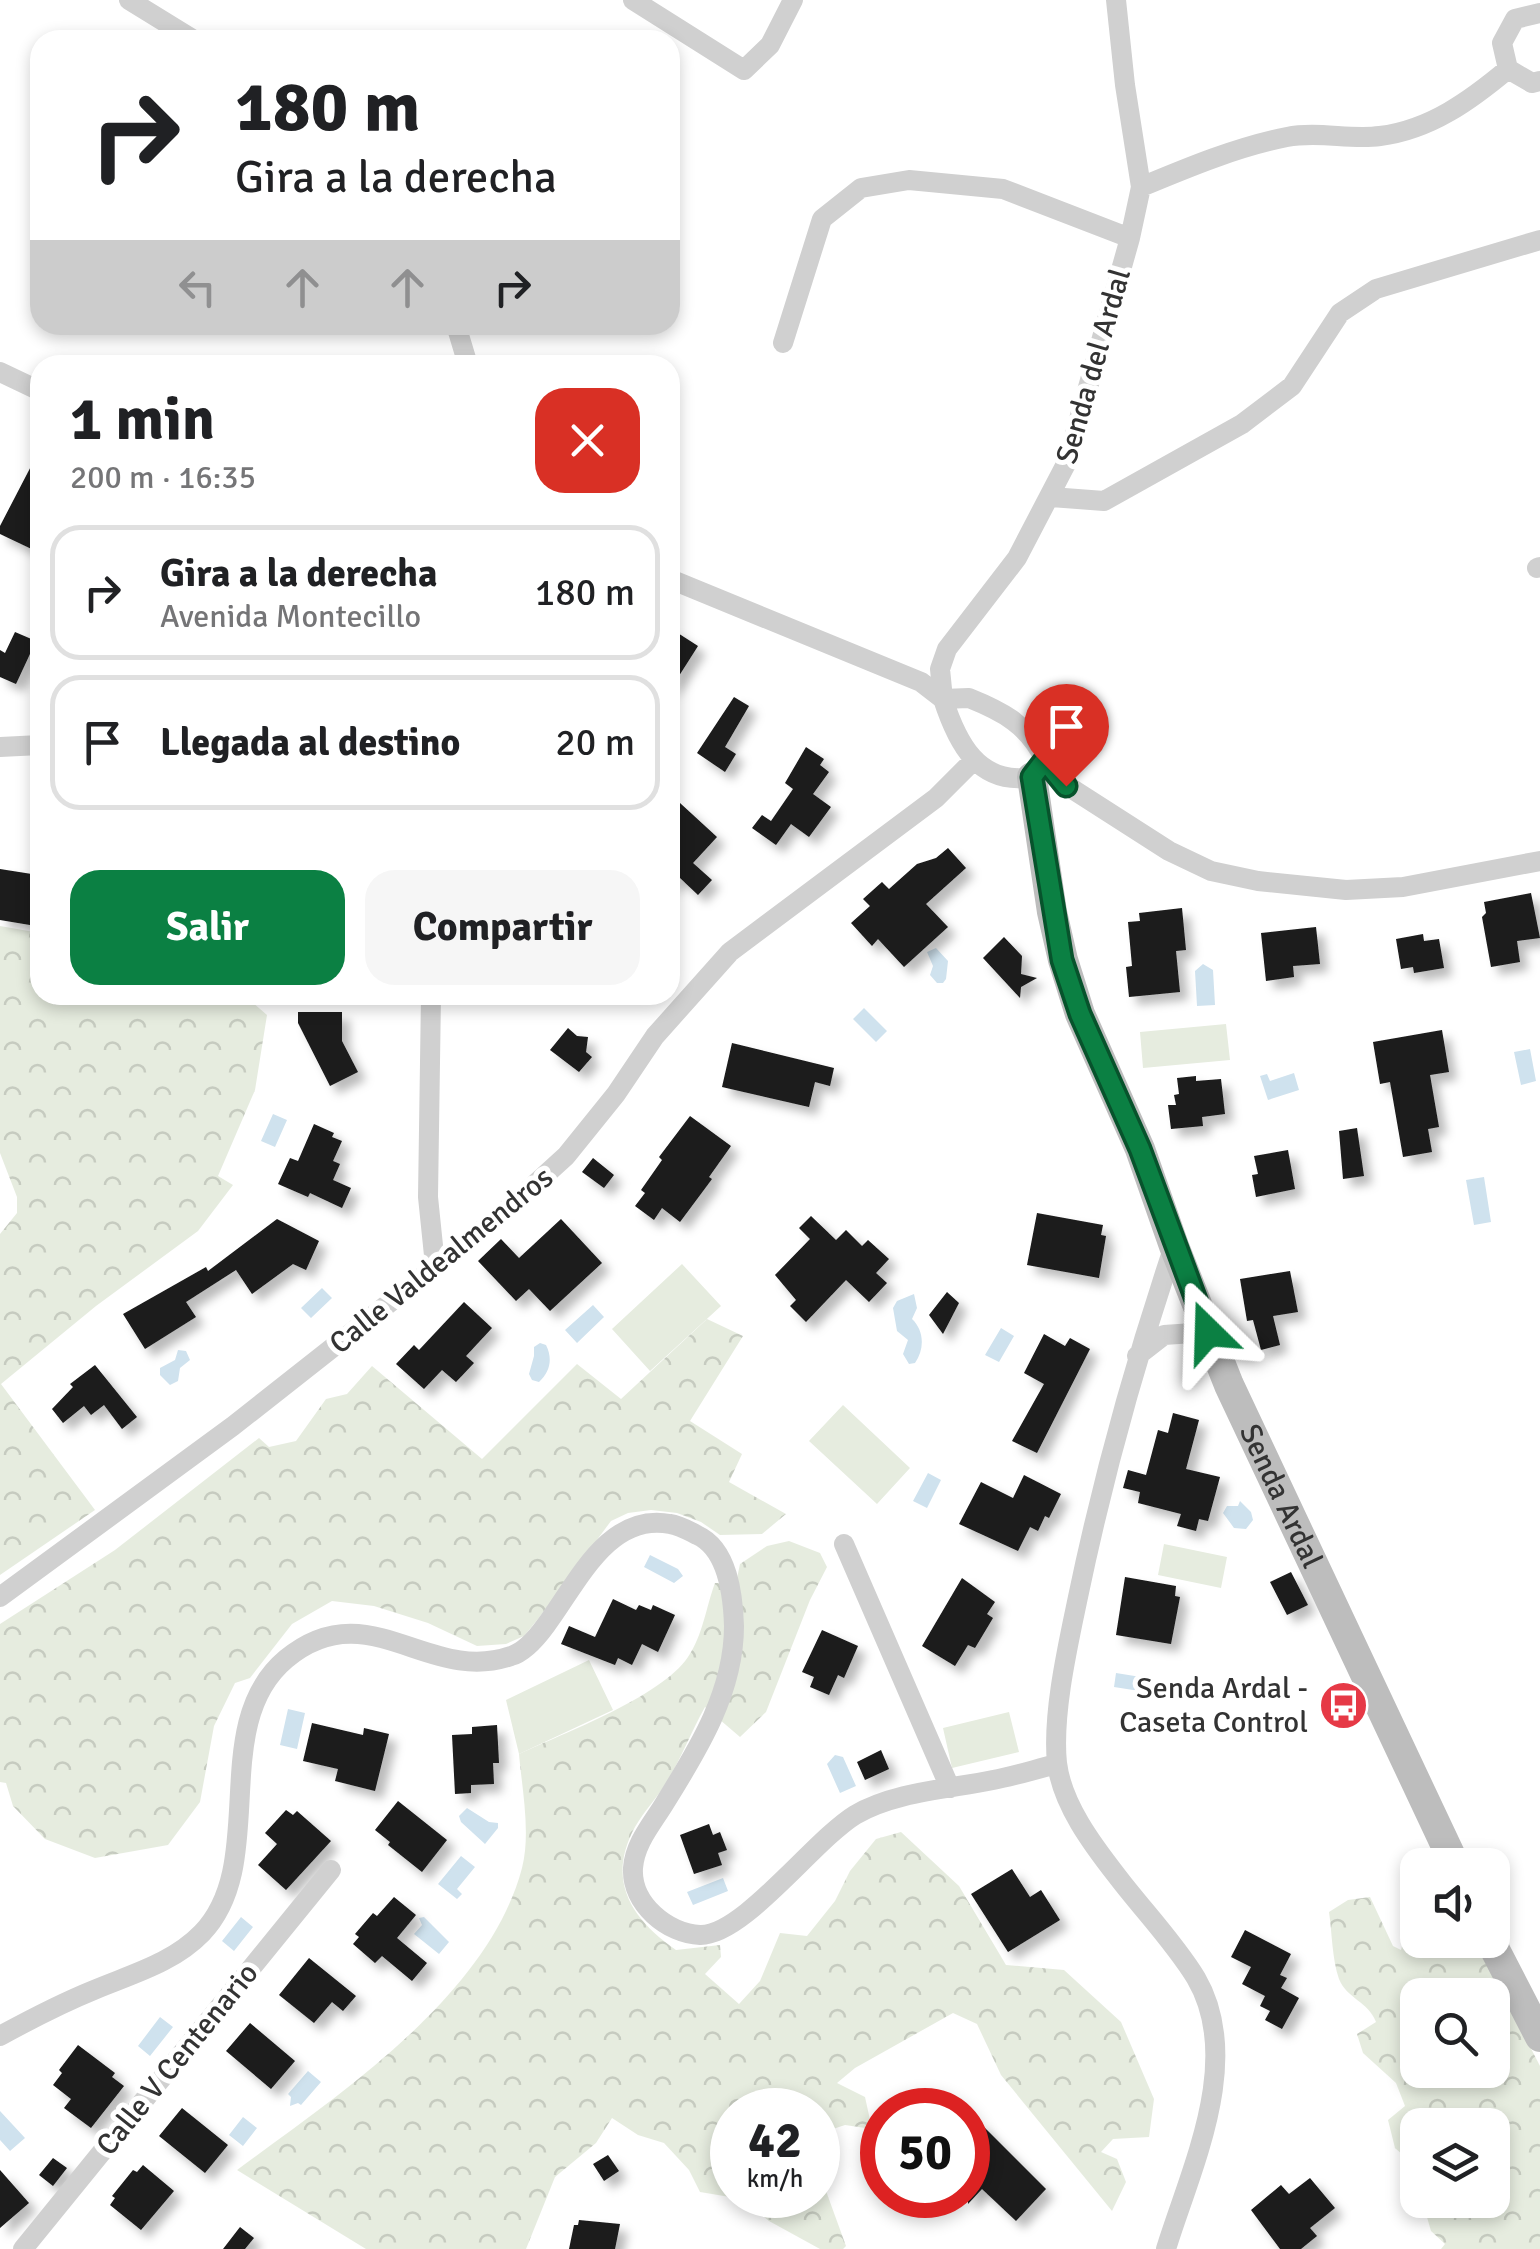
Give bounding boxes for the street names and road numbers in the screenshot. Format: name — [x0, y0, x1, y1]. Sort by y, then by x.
street label: Senda del Ardal — [1048, 264, 1139, 468]
street label: Calle Valdealmendros — [322, 1159, 561, 1362]
street label: Senda Ardal — [1231, 1418, 1331, 1574]
street label: Calle V Centenario — [88, 1956, 266, 2163]

